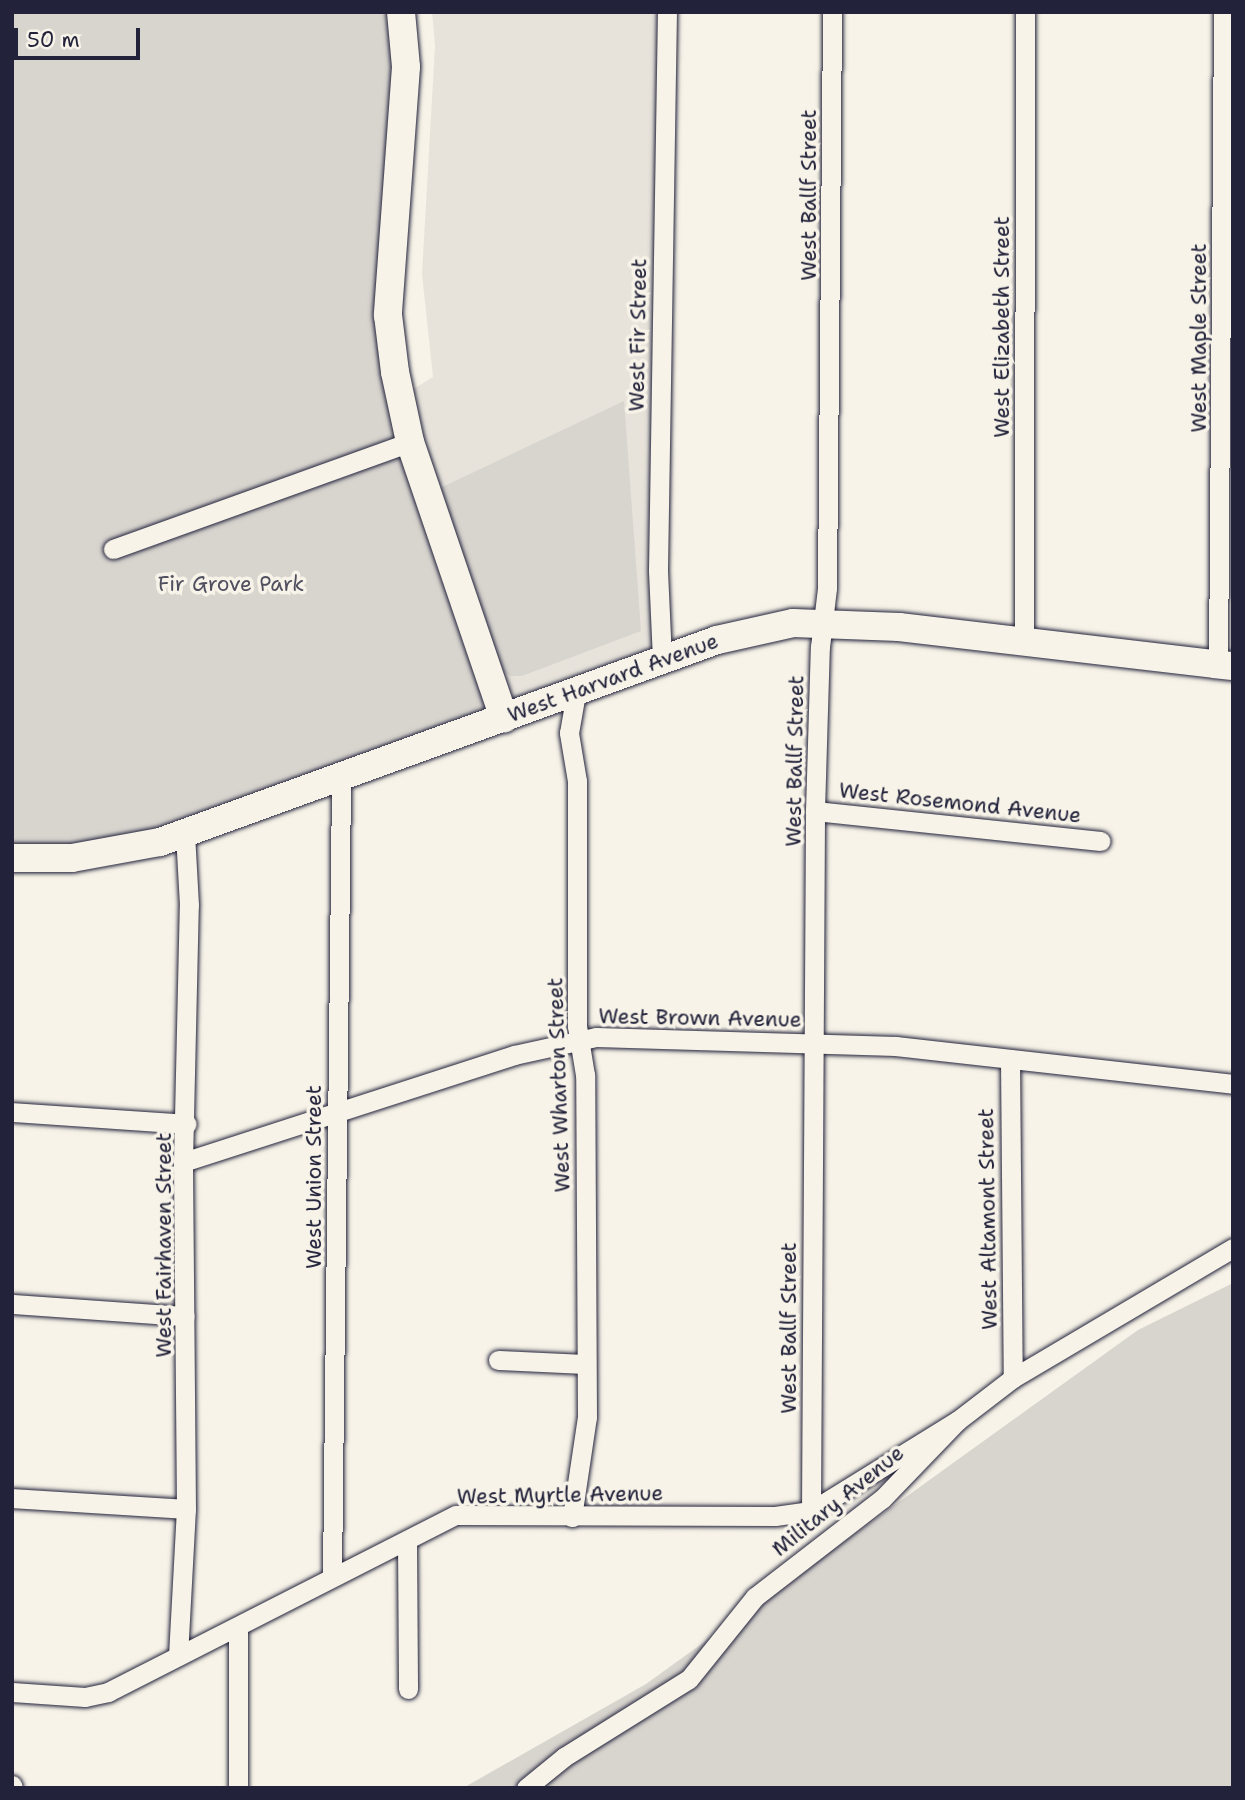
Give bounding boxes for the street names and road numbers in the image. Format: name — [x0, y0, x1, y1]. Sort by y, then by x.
street label: West Ballf Street — [796, 109, 822, 281]
street label: West Elizabeth Street — [989, 216, 1015, 438]
street label: West Maple Street — [1186, 243, 1212, 433]
street label: West Fir Street — [624, 258, 652, 412]
street label: West Harvard Avenue — [504, 628, 722, 728]
street label: West Ballf Street — [781, 675, 809, 847]
street label: West Rosemond Avenue — [838, 778, 1082, 828]
street label: West Wharton Street — [543, 977, 575, 1193]
street label: West Brown Avenue — [598, 1004, 802, 1032]
street label: West Union Street — [301, 1085, 327, 1269]
street label: West Altamont Street — [973, 1108, 1003, 1330]
street label: West Fairhaven Street — [151, 1132, 177, 1358]
street label: West Ballf Street — [776, 1242, 802, 1414]
street label: Military Avenue — [767, 1440, 909, 1562]
street label: West Myrtle Avenue — [457, 1481, 663, 1509]

